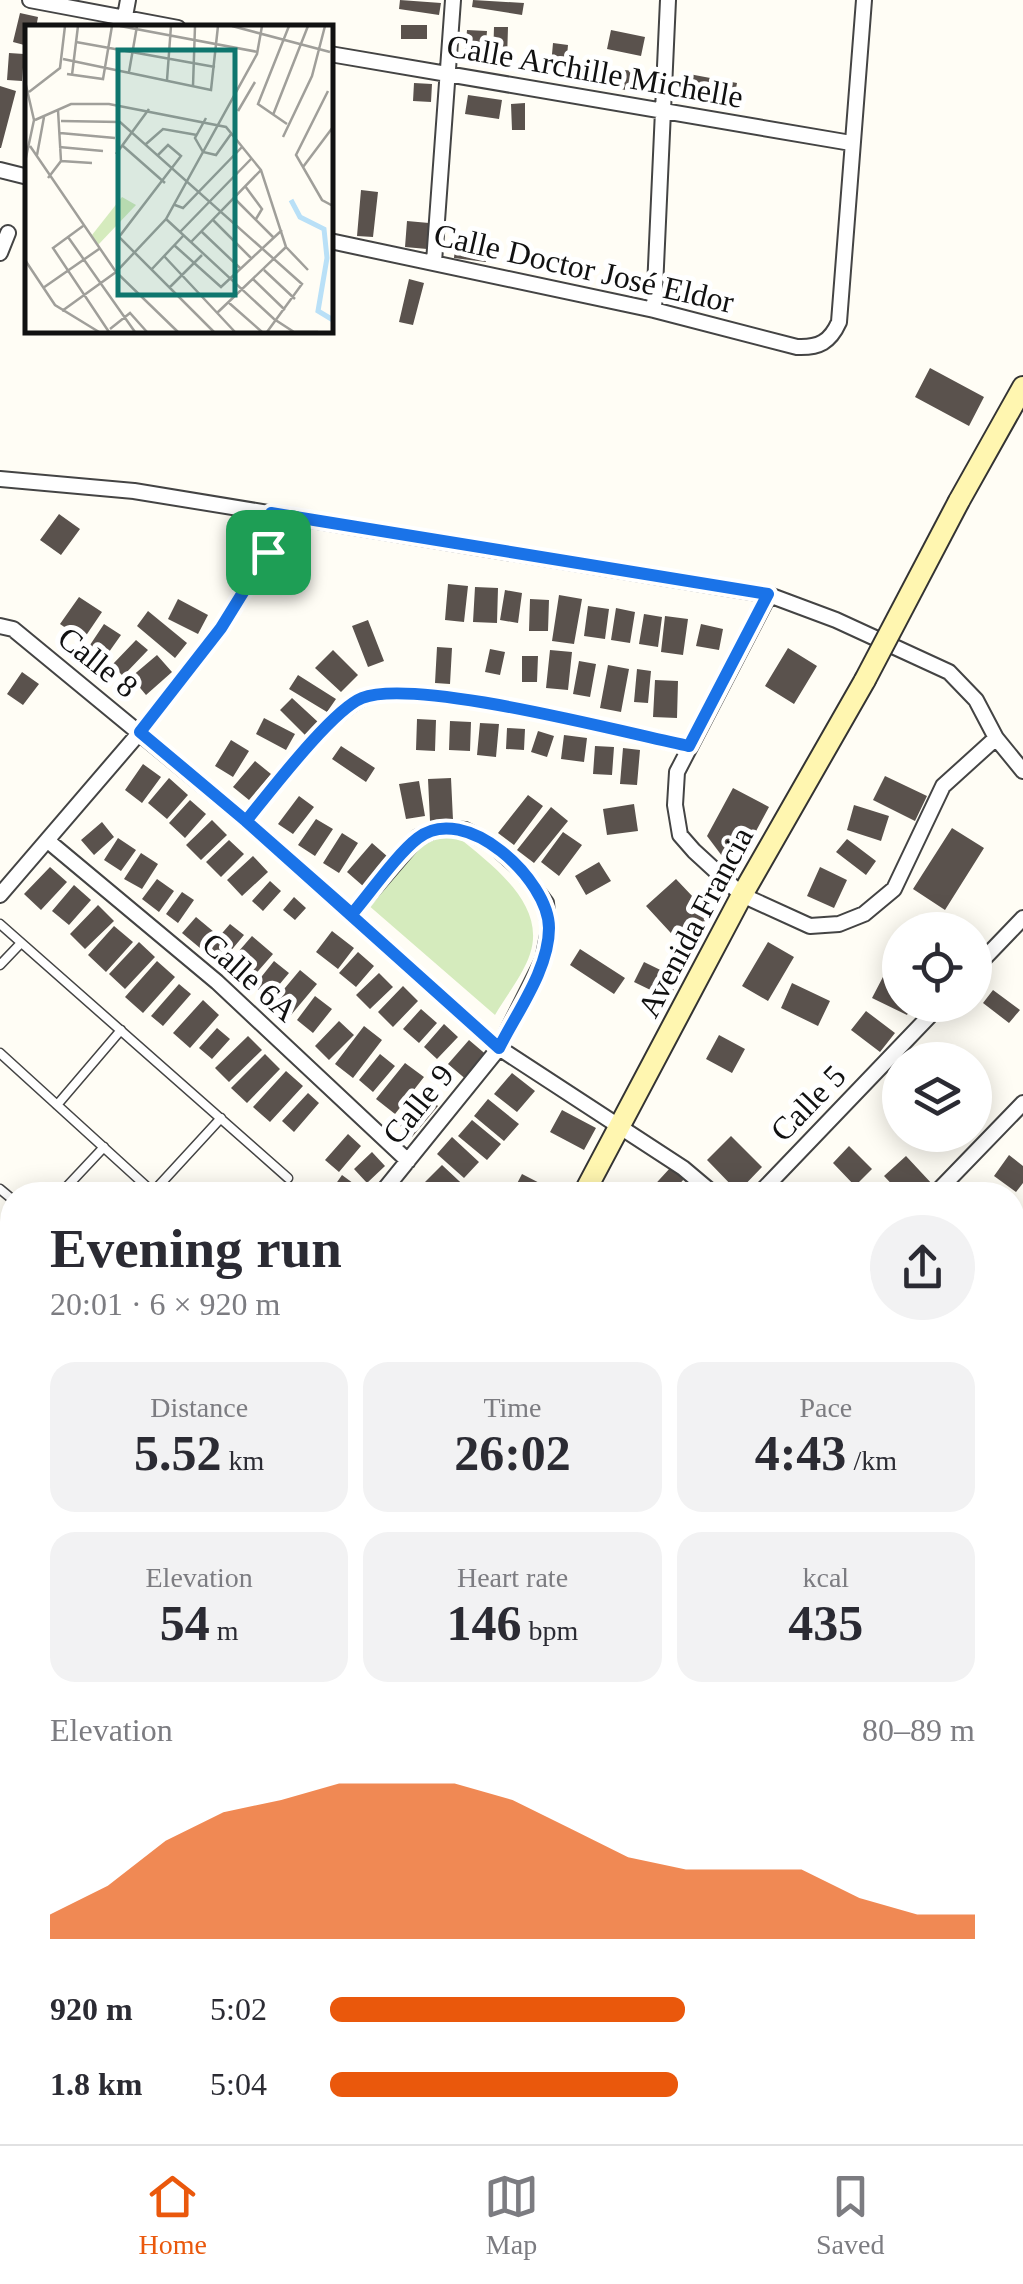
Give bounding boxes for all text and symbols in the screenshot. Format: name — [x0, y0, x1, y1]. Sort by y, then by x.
inset map — [25, 25, 332, 332]
street label: Calle Archille Michelle — [444, 27, 746, 115]
street label: Calle Doctor José Eldor — [431, 216, 738, 320]
pin — [226, 510, 311, 595]
icon: arrive — [241, 525, 296, 580]
street label: Calle 8 — [51, 619, 145, 705]
street label: Avenida Francia — [630, 821, 760, 1023]
map controls — [882, 912, 992, 1152]
button: locate — [882, 912, 992, 1022]
street label: Calle 6A — [195, 925, 305, 1029]
button: layers — [882, 1042, 992, 1152]
street label: Calle 9 — [375, 1057, 461, 1151]
street label: Calle 5 — [763, 1058, 853, 1148]
button: share — [870, 1215, 975, 1320]
text: Evening run — [50, 1218, 342, 1279]
text: 20:01 · 6 × 920 m — [50, 1286, 280, 1322]
text: Distance — [150, 1392, 248, 1423]
text: Time — [483, 1392, 542, 1423]
text: Pace — [799, 1392, 852, 1423]
text: 5.52 — [134, 1425, 222, 1481]
text: 26:02 — [454, 1425, 571, 1481]
text: 4:43 — [755, 1425, 846, 1481]
text: km — [222, 1445, 264, 1476]
text: /km — [846, 1445, 897, 1476]
text: Elevation — [146, 1562, 253, 1593]
text: Heart rate — [457, 1562, 568, 1593]
text: kcal — [803, 1562, 849, 1593]
text: 54 — [160, 1595, 210, 1651]
text: 146 — [447, 1595, 522, 1651]
text: 435 — [788, 1595, 863, 1651]
text: m — [210, 1615, 239, 1646]
text: bpm — [522, 1615, 578, 1646]
text: Elevation — [50, 1712, 173, 1748]
text: 80–89 m — [862, 1712, 975, 1748]
text: 920 m — [50, 1991, 133, 2027]
text: 5:02 — [210, 1991, 267, 2027]
text: 1.8 km — [50, 2066, 142, 2102]
text: 5:04 — [210, 2066, 267, 2102]
tab: Home — [139, 2169, 207, 2261]
tab: Map — [484, 2169, 539, 2261]
tab: Saved — [816, 2169, 884, 2261]

